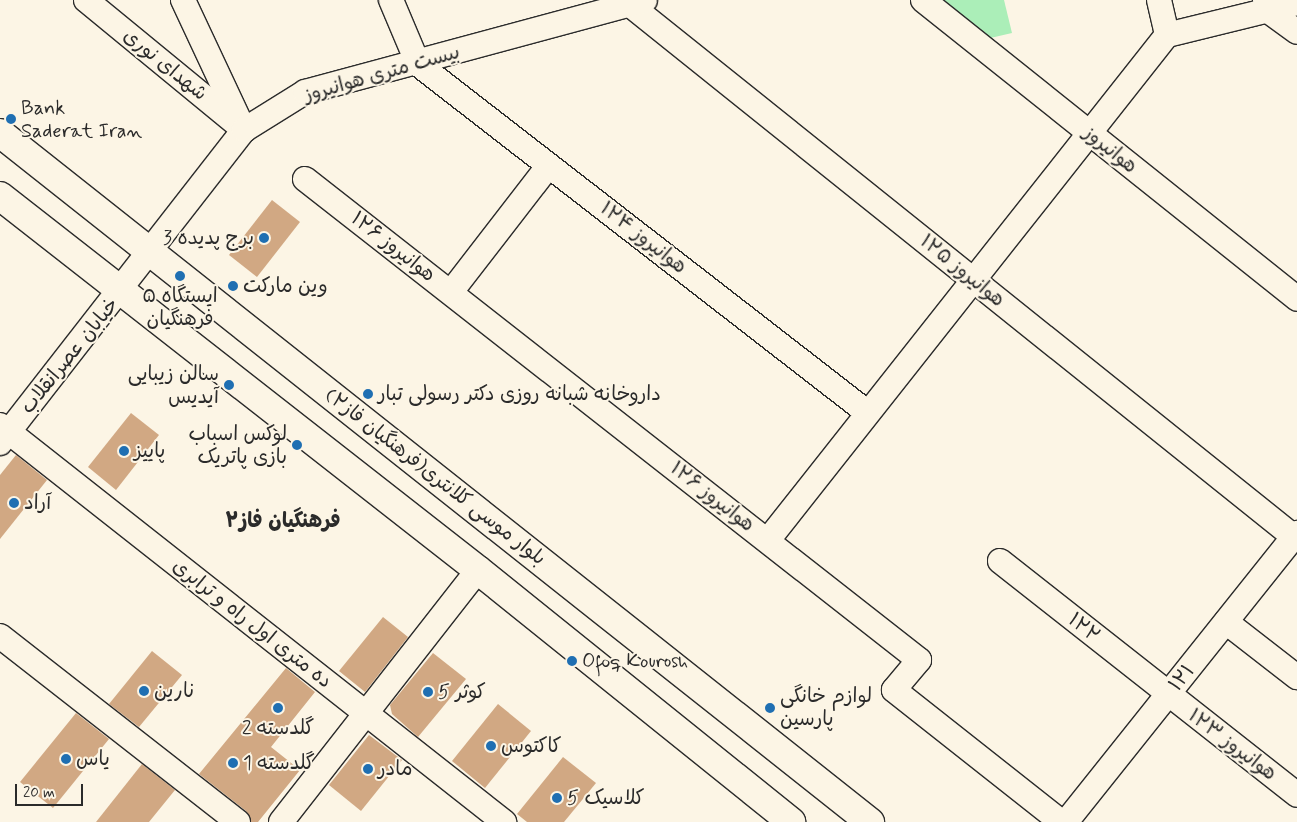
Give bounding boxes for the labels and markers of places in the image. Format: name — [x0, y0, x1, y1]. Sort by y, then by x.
place label: Bank Saderat Iran — [21, 96, 138, 143]
marker: Bank Saderat Iran — [5, 113, 17, 125]
place label: برج پدیده 3 — [163, 226, 254, 250]
marker: برج پدیده 3 — [258, 232, 270, 244]
marker: ایستگاه ۵ فرهنگیان — [174, 270, 186, 282]
place label: وین مارکت — [243, 274, 328, 298]
marker: وین مارکت — [227, 280, 239, 292]
place label: ایستگاه ۵ فرهنگیان — [142, 284, 218, 331]
place label: سالن زیبایی آیدیس — [128, 362, 219, 409]
marker: سالن زیبایی آیدیس — [223, 379, 235, 391]
place label: داروخانه شبانه روزی دکتر رسولی تبار — [378, 382, 661, 406]
marker: داروخانه شبانه روزی دکتر رسولی تبار — [362, 388, 374, 400]
place label: لوکس اسباب بازی پاتریک — [189, 422, 287, 469]
place label: پاییز — [134, 439, 165, 463]
marker: لوکس اسباب بازی پاتریک — [291, 439, 303, 451]
marker: پاییز — [118, 445, 130, 457]
place label: آراد — [24, 491, 51, 515]
marker: آراد — [8, 497, 20, 509]
place label: Ofoq Kourosh — [582, 649, 689, 673]
marker: Ofoq Kourosh — [566, 655, 578, 667]
place label: نارین — [154, 679, 194, 703]
place label: کوثر 5 — [438, 680, 486, 704]
place label: لوازم خانگی پارسین — [780, 684, 872, 731]
marker: نارین — [138, 685, 150, 697]
marker: کوثر 5 — [422, 686, 434, 698]
marker: گلدسته 2 — [272, 702, 284, 714]
marker: لوازم خانگی پارسین — [764, 702, 776, 714]
place label: گلدسته 2 — [242, 716, 314, 740]
place label: کاکتوس — [501, 734, 562, 758]
marker: کاکتوس — [485, 740, 497, 752]
place label: یاس — [76, 747, 110, 771]
place label: گلدسته 1 — [243, 751, 315, 775]
marker: یاس — [60, 753, 72, 765]
marker: گلدسته 1 — [227, 757, 239, 769]
place label: مادر — [378, 757, 412, 781]
marker: مادر — [362, 763, 374, 775]
place label: کلاسیک 5 — [567, 786, 644, 810]
marker: کلاسیک 5 — [551, 792, 563, 804]

